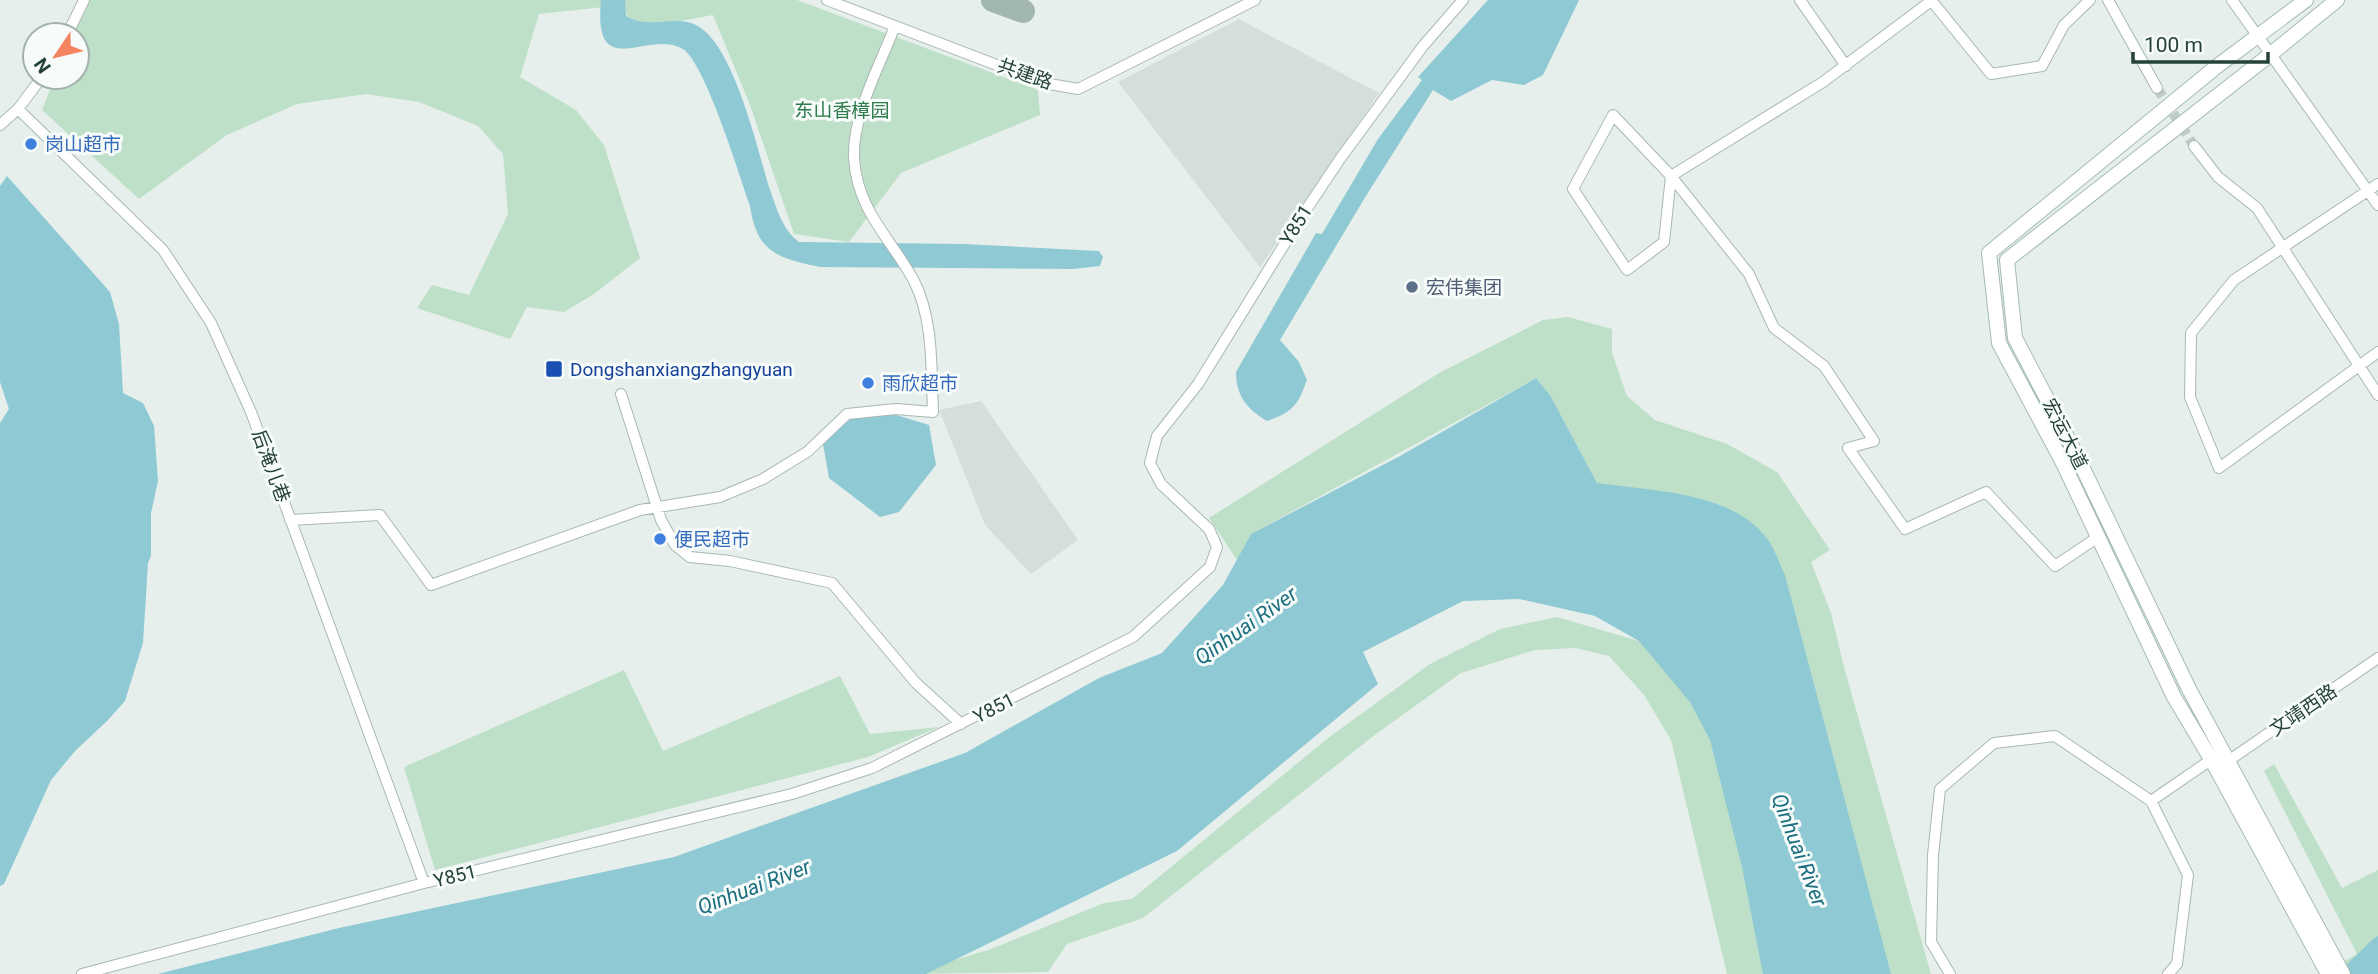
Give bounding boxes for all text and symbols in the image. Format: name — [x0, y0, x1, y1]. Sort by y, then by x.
north arrow — [21, 21, 91, 91]
scale bar — [2133, 21, 2268, 65]
text: 100 m — [2144, 33, 2203, 57]
text: N — [29, 53, 56, 78]
street label: 共建路 — [994, 54, 1056, 94]
park label: 东山香樟园 — [794, 99, 890, 122]
place label: 岗山超市 — [45, 133, 121, 156]
marker: 岗山超市 — [23, 136, 39, 152]
street label: Y851 — [1275, 200, 1317, 250]
place label: 宏伟集团 — [1426, 276, 1502, 299]
marker: 宏伟集团 — [1404, 279, 1420, 295]
place label: Dongshanxiangzhangyuan — [570, 358, 793, 381]
marker: Dongshanxiangzhangyuan — [544, 359, 564, 379]
place label: 雨欣超市 — [882, 372, 958, 395]
marker: 雨欣超市 — [860, 375, 876, 391]
street label: 宏运大道 — [2037, 395, 2093, 473]
street label: 后淹儿巷 — [247, 426, 295, 506]
place label: 便民超市 — [674, 528, 750, 551]
marker: 便民超市 — [652, 531, 668, 547]
water label: Qinhuai River — [1190, 581, 1302, 670]
street label: 文靖西路 — [2265, 679, 2341, 741]
street label: Y851 — [969, 688, 1019, 728]
water label: Qinhuai River — [1767, 790, 1832, 911]
water label: Qinhuai River — [694, 854, 815, 919]
street label: Y851 — [431, 860, 479, 892]

